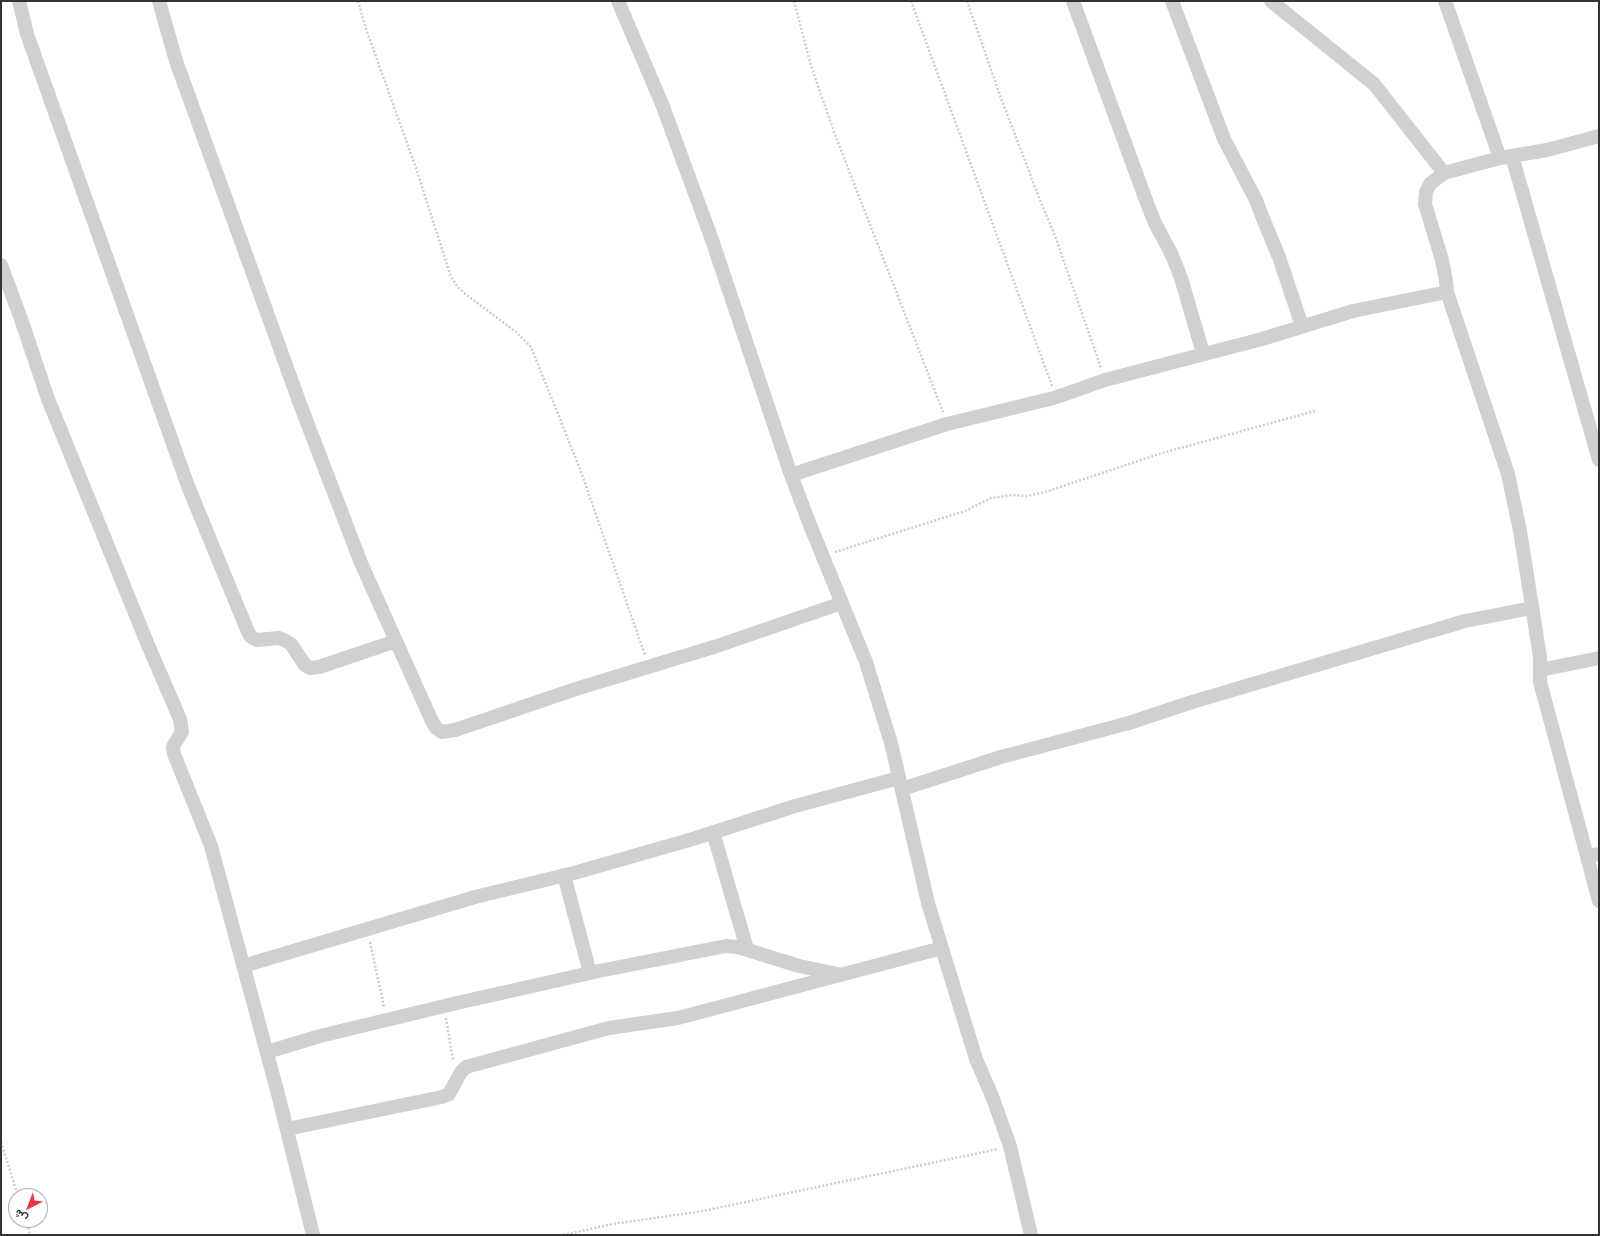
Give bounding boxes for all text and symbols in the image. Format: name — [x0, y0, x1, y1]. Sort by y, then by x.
north arrow — [8, 1188, 48, 1228]
text: ش — [11, 1207, 30, 1226]

